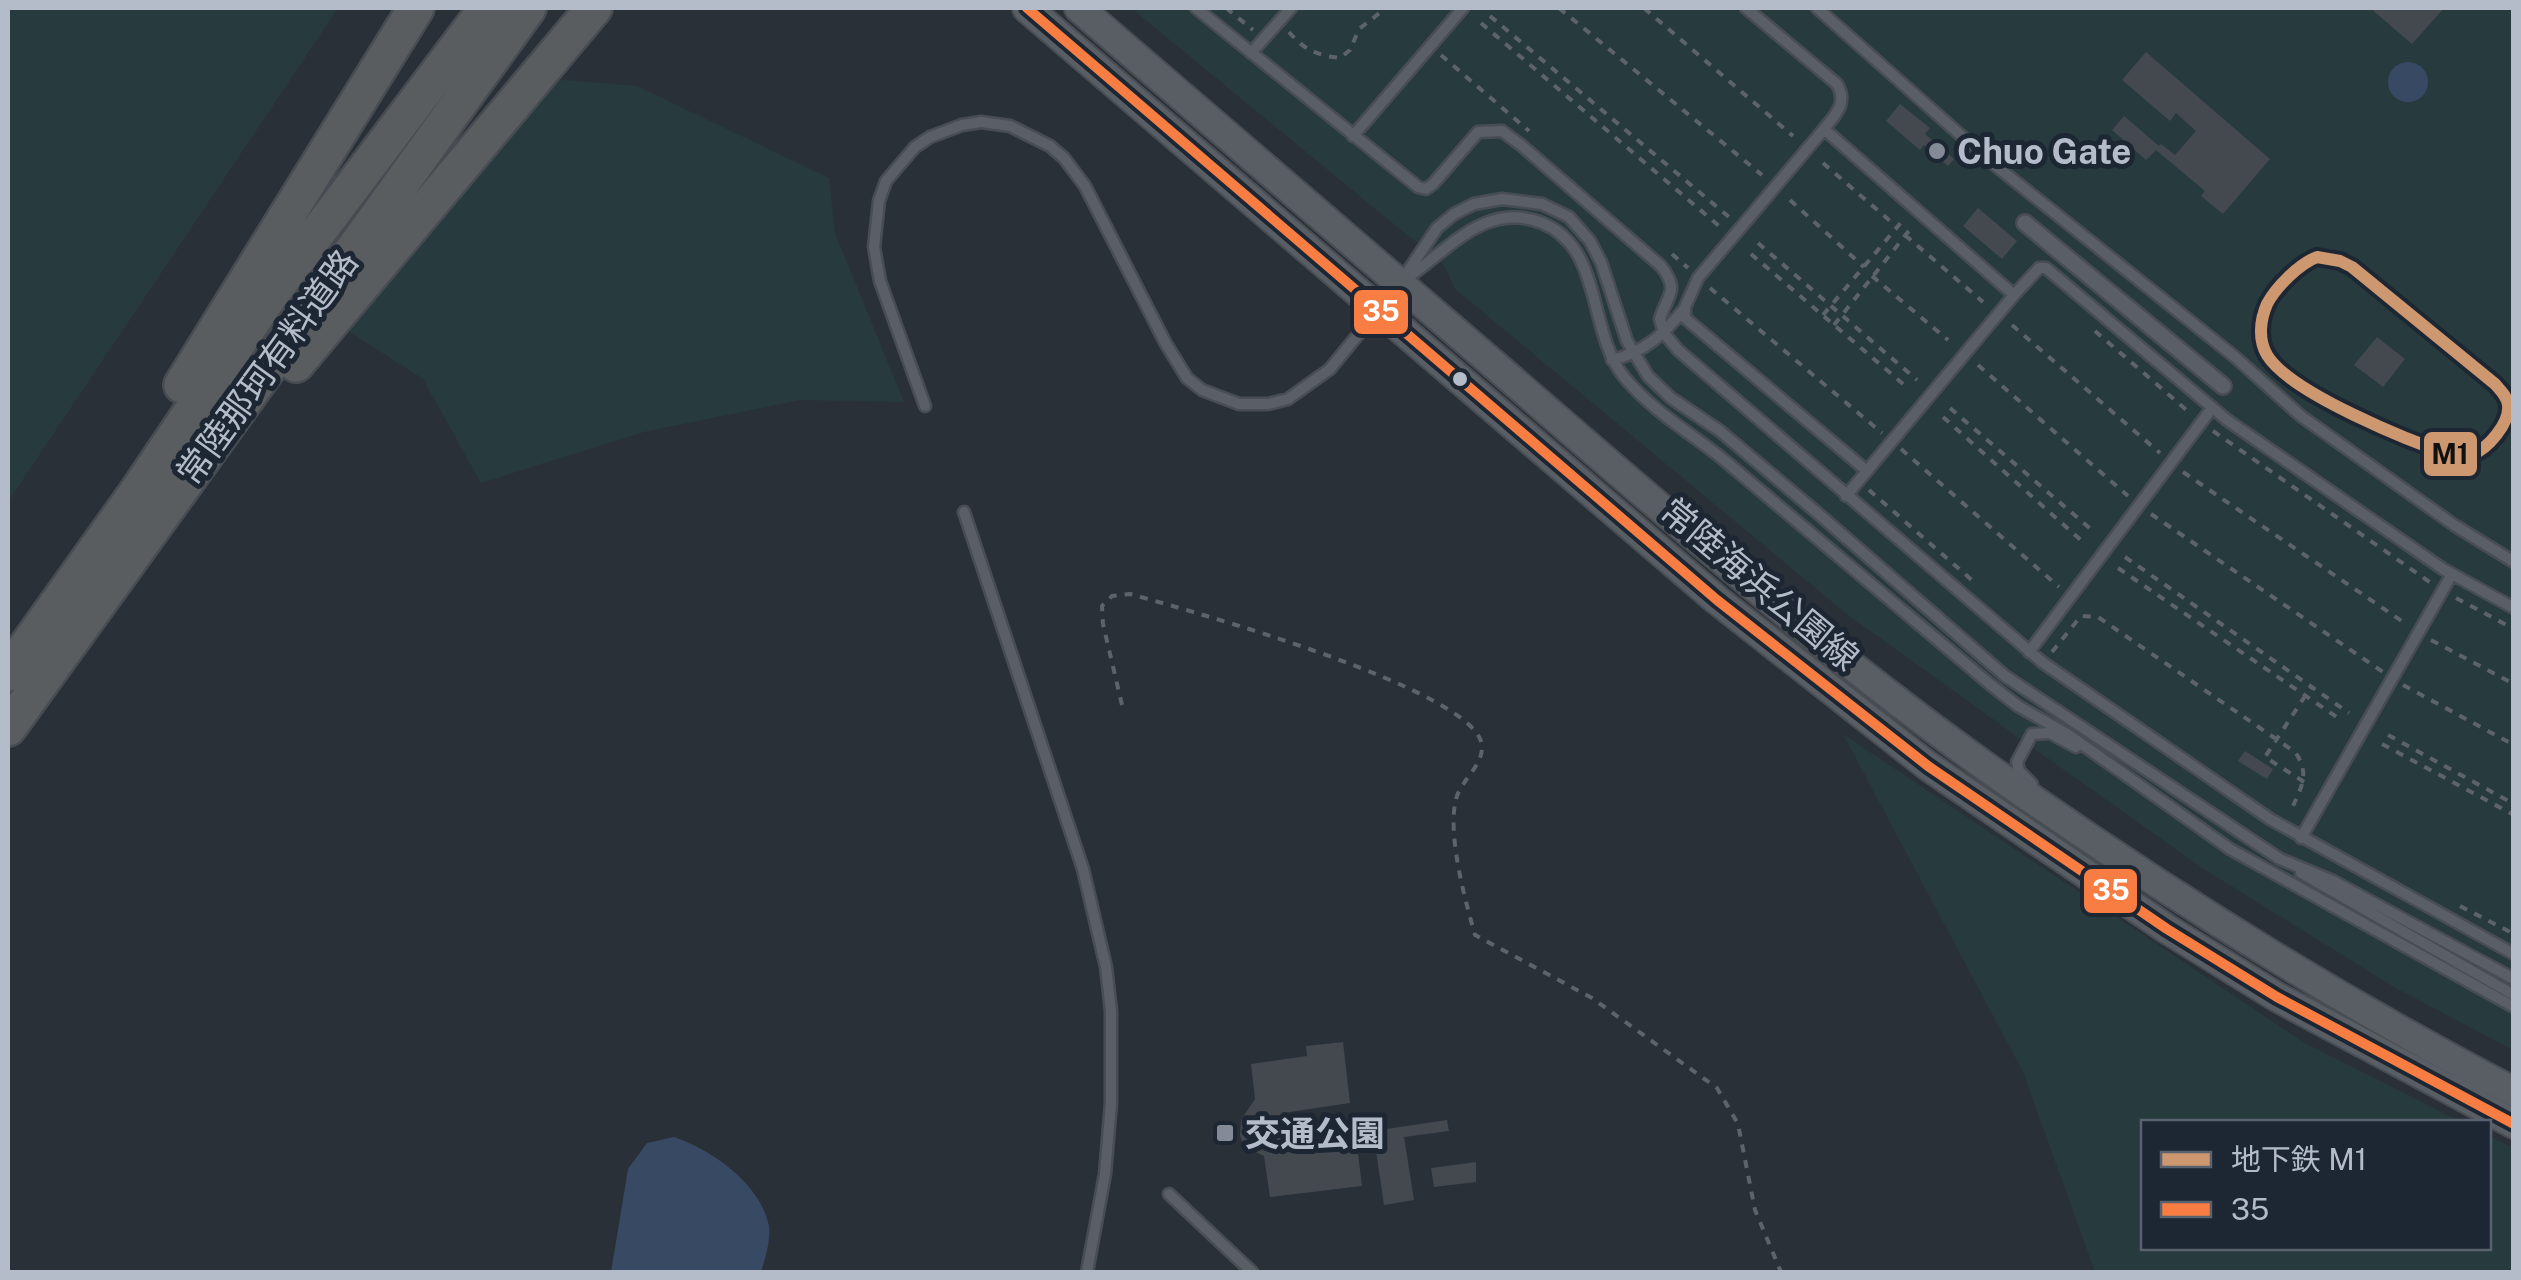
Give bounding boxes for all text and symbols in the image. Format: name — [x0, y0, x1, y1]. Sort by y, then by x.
place label: Chuo Gate — [1957, 131, 2132, 172]
marker: Chuo Gate — [1926, 140, 1948, 162]
street label: 常陸那珂有料道路 — [168, 242, 366, 492]
line badge: 35 — [1352, 288, 1410, 336]
text: 35 — [1362, 294, 1400, 327]
unlabelled marker — [1450, 369, 1470, 389]
line badge: M1 — [2422, 430, 2479, 478]
text: M1 — [2431, 437, 2469, 470]
street label: 常陸海浜公園線 — [1653, 490, 1867, 678]
line badge: 35 — [2082, 867, 2139, 915]
text: 35 — [2092, 873, 2130, 906]
place label: 交通公園 — [1245, 1113, 1385, 1154]
legend — [2141, 1120, 2491, 1250]
marker: 交通公園 — [1214, 1122, 1236, 1144]
text: 地下鉄 M1 — [2231, 1141, 2367, 1177]
text: 35 — [2231, 1191, 2269, 1227]

